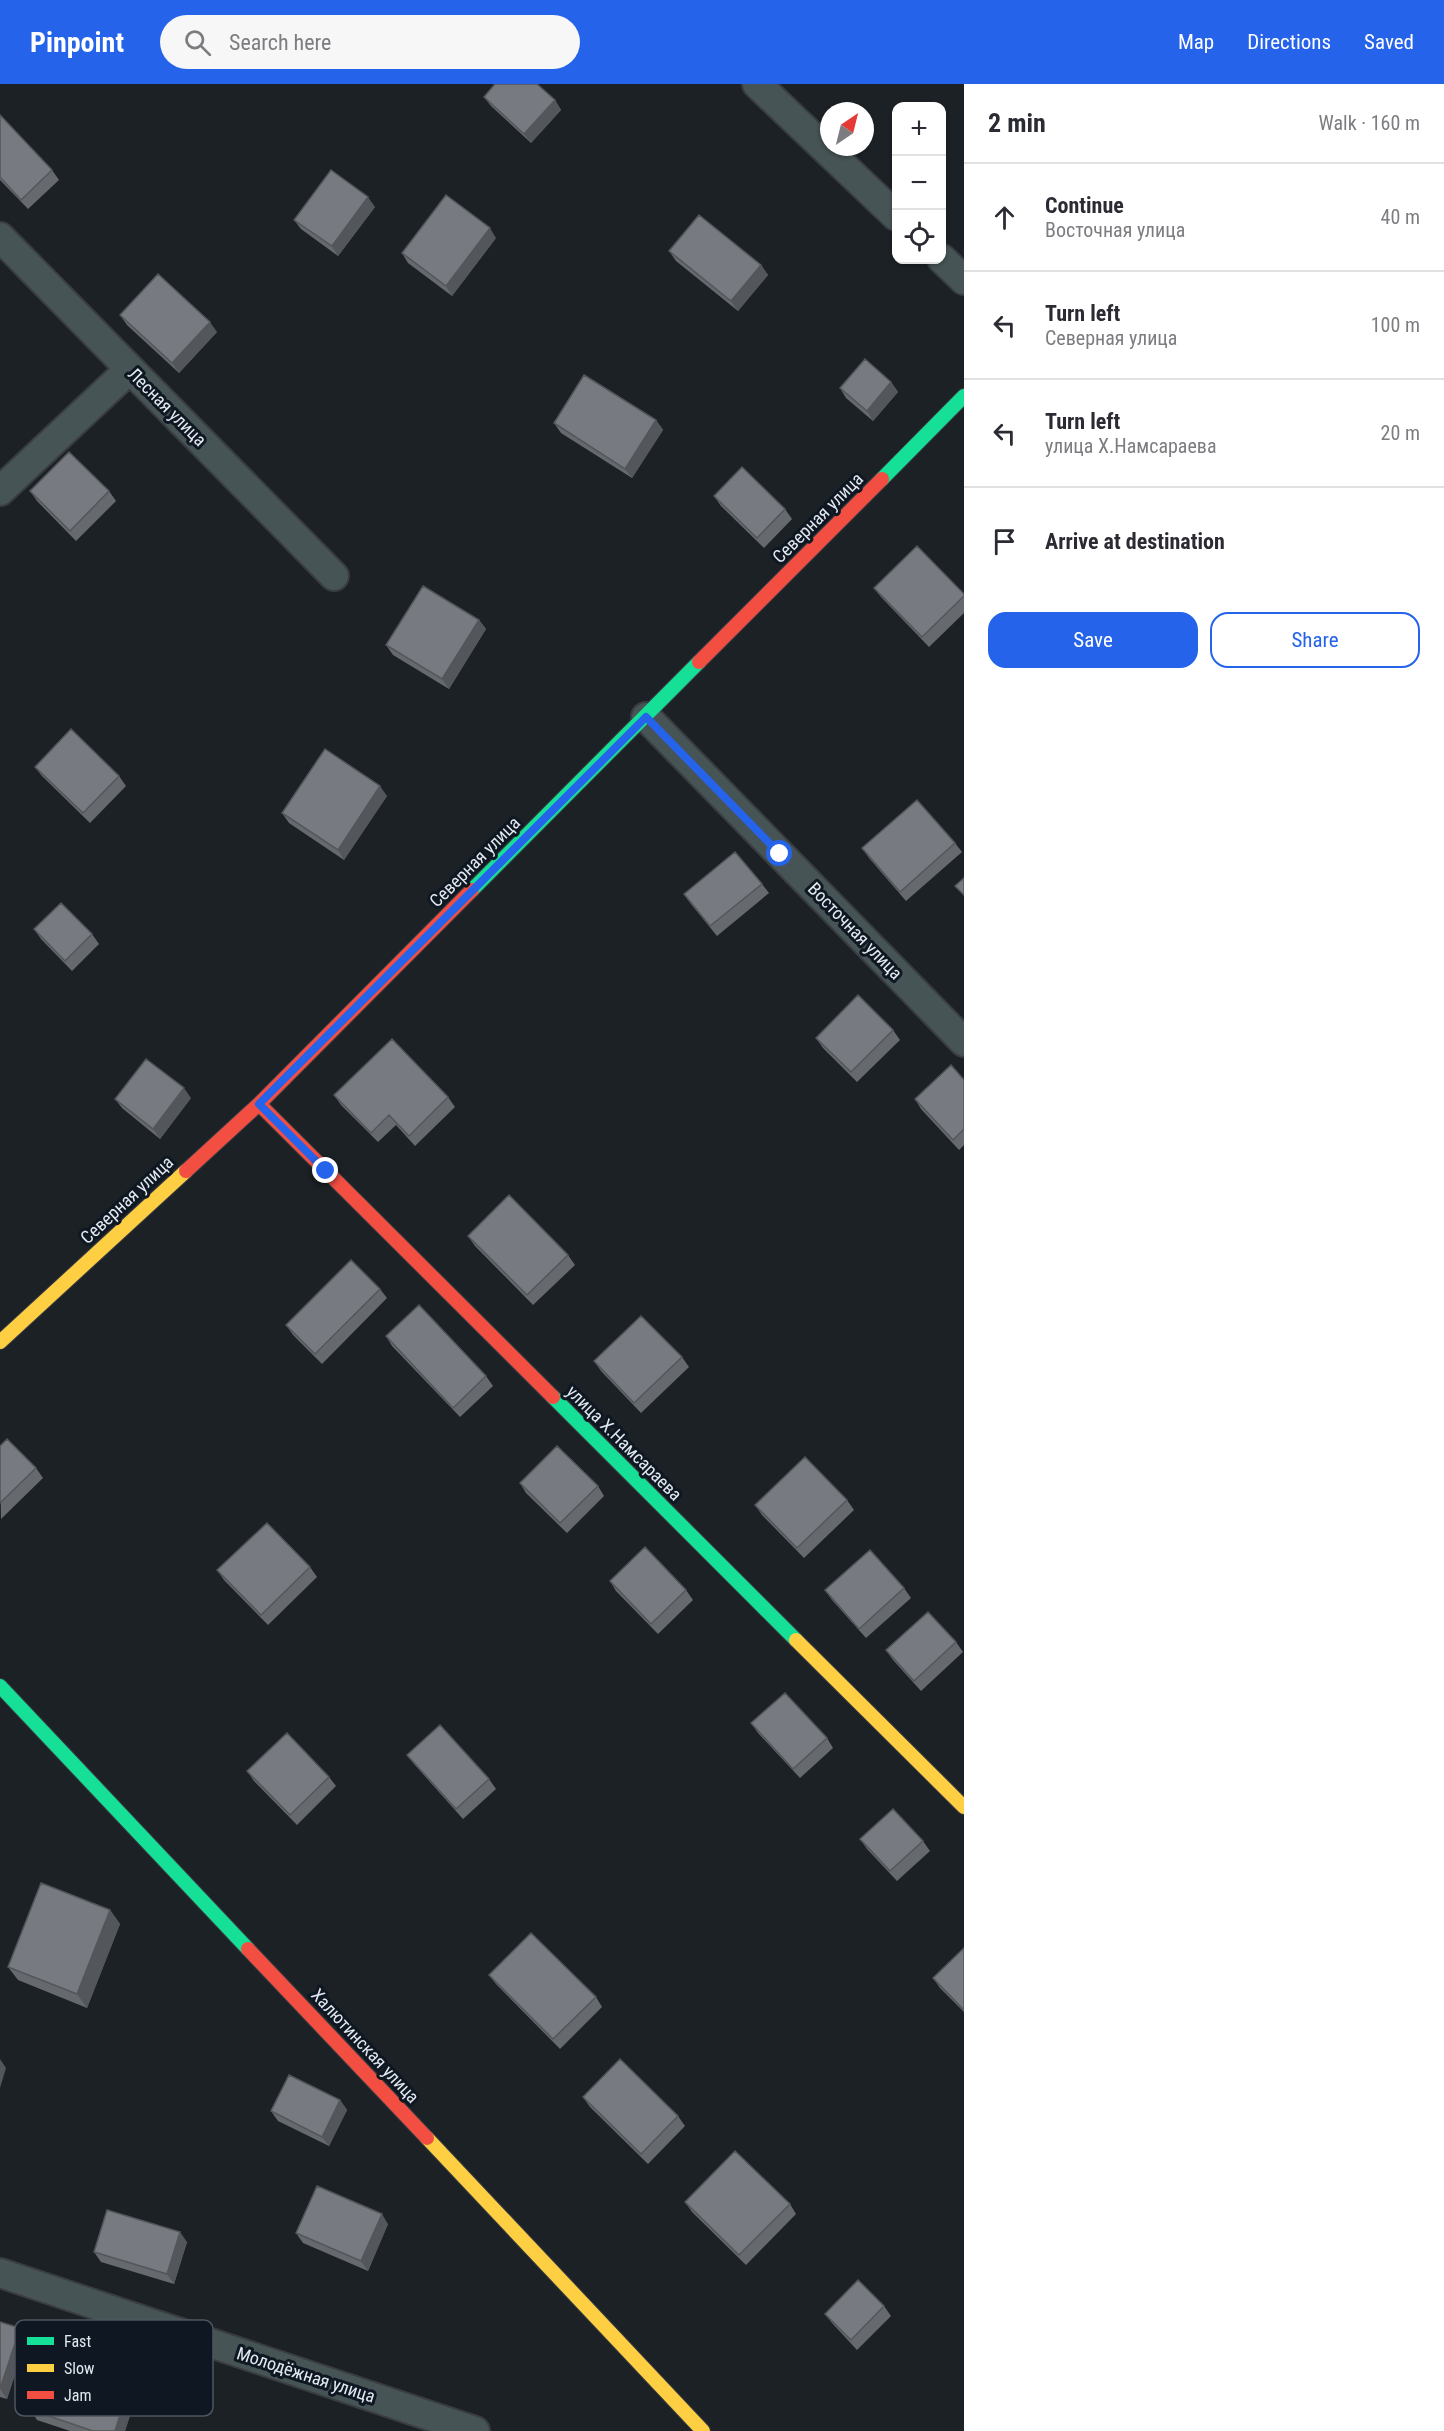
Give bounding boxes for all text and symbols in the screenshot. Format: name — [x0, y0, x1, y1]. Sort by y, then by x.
search box — [160, 15, 580, 69]
text: Pinpoint — [30, 26, 124, 59]
icon: search — [181, 26, 214, 59]
text: Search here — [229, 30, 331, 55]
text: Map — [1178, 30, 1214, 54]
text: Directions — [1247, 30, 1331, 54]
text: Saved — [1364, 30, 1414, 54]
north arrow — [820, 102, 874, 156]
map controls — [892, 102, 946, 264]
button: + — [892, 102, 946, 156]
text: 2 min — [988, 108, 1046, 138]
text: Walk · 160 m — [1319, 111, 1420, 135]
button: − — [892, 156, 946, 210]
text: Continue — [1045, 193, 1124, 218]
icon: ahead — [988, 201, 1021, 234]
text: 40 m — [1381, 205, 1420, 229]
button: locate — [892, 210, 946, 264]
text: Восточная улица — [1045, 218, 1185, 242]
text: Turn left — [1045, 301, 1120, 326]
icon: left — [988, 309, 1021, 342]
text: 100 m — [1371, 313, 1420, 337]
text: Северная улица — [1045, 326, 1177, 350]
street label: Лесная улица — [124, 363, 211, 450]
text: Turn left — [1045, 409, 1120, 434]
icon: left — [988, 417, 1021, 450]
text: 20 m — [1381, 421, 1420, 445]
text: улица Х.Намсараева — [1045, 434, 1216, 458]
street label: Северная улица — [768, 468, 867, 567]
icon: arrive — [988, 525, 1021, 558]
text: Arrive at destination — [1045, 529, 1225, 554]
button: Save — [988, 612, 1198, 668]
button: Share — [1210, 612, 1420, 668]
street label: Северная улица — [425, 812, 524, 911]
route start — [766, 840, 792, 866]
street label: Восточная улица — [804, 878, 907, 983]
street label: Северная улица — [76, 1151, 177, 1248]
route end — [312, 1157, 338, 1183]
street label: улица Х.Намсараева — [562, 1381, 686, 1505]
street label: Халютинская улица — [307, 1984, 424, 2107]
legend — [15, 2320, 213, 2416]
text: Fast — [64, 2332, 91, 2351]
street label: Молодёжная улица — [234, 2342, 378, 2407]
text: Slow — [64, 2359, 94, 2378]
text: Jam — [64, 2386, 91, 2405]

